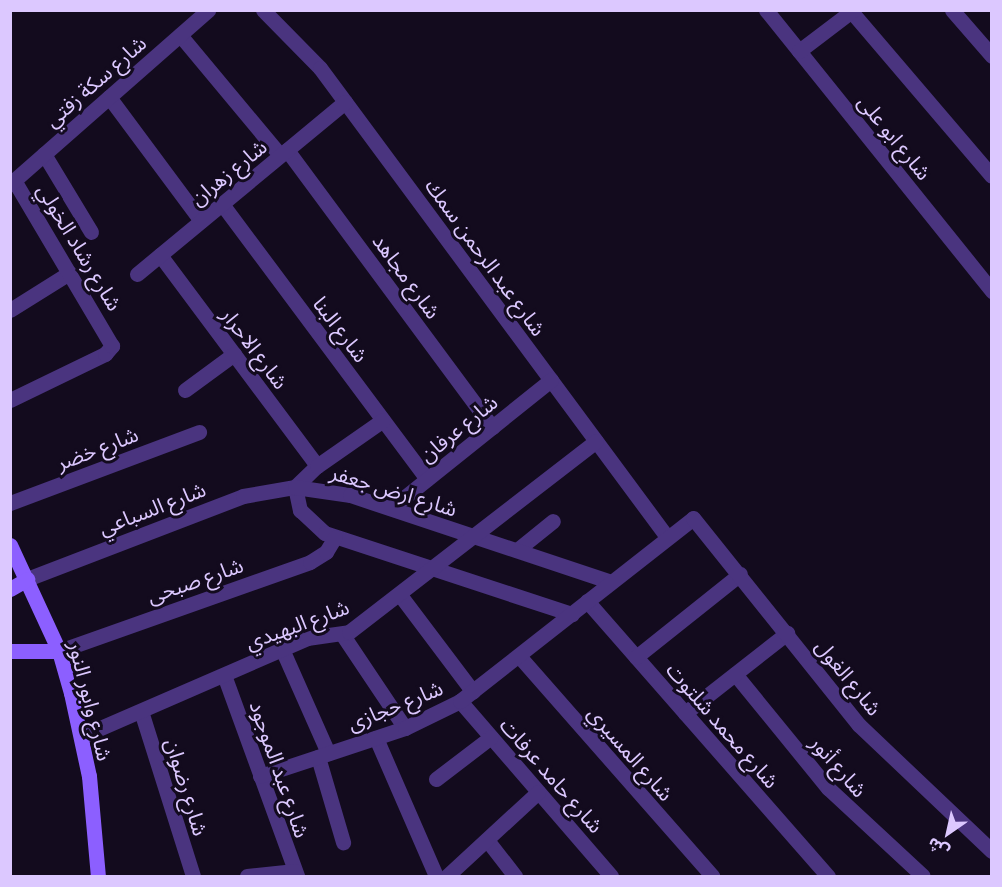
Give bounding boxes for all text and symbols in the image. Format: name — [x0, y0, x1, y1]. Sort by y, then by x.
street label: شارع سكة زفتي — [39, 30, 151, 132]
street label: شارع ابو على — [853, 89, 937, 185]
street label: شارع زهران — [185, 134, 271, 210]
street label: شارع عبد الرحمن سمك — [420, 173, 552, 341]
street label: شارع رشاد الخولي — [32, 179, 128, 315]
street label: شارع مجاهد — [368, 229, 446, 323]
street label: شارع البنا — [308, 291, 374, 367]
street label: شارع الاحرار — [216, 302, 294, 394]
street label: شارع عرفان — [414, 389, 502, 467]
street label: شارع خضر — [52, 421, 142, 475]
street label: شارع ارض جعفر — [328, 459, 460, 521]
street label: شارع السباعي — [95, 476, 209, 540]
street label: شارع صبحى — [144, 552, 246, 608]
street label: شارع البهيدي — [242, 594, 352, 654]
street label: شارع الغول — [811, 634, 887, 720]
street label: شارع وابور النور — [64, 639, 118, 763]
street label: شارع محمد شلتوت — [662, 657, 784, 793]
street label: شارع حجازى — [344, 674, 446, 736]
street label: شارع عبد الموجود — [245, 697, 315, 841]
street label: شارع المسيري — [583, 700, 679, 806]
street label: شارع حامد عرفات — [495, 712, 609, 838]
street label: شارع أنور — [805, 730, 873, 802]
street label: شارع رضوان — [160, 735, 214, 839]
north arrow — [918, 803, 978, 863]
text: ش — [923, 833, 953, 863]

